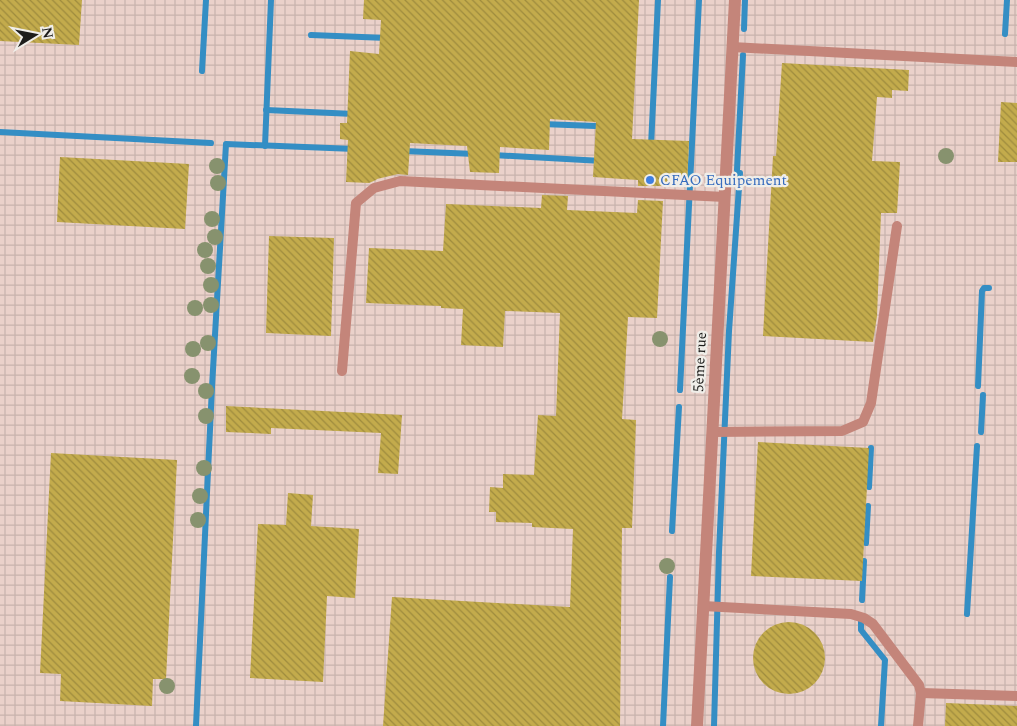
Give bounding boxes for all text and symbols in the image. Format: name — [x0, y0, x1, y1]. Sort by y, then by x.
north arrow — [10, 10, 60, 60]
text: N — [36, 25, 59, 40]
place label: CFAO Equipement — [660, 169, 787, 192]
marker: CFAO Equipement — [644, 174, 656, 186]
street label: 5ème rue — [687, 331, 713, 393]

